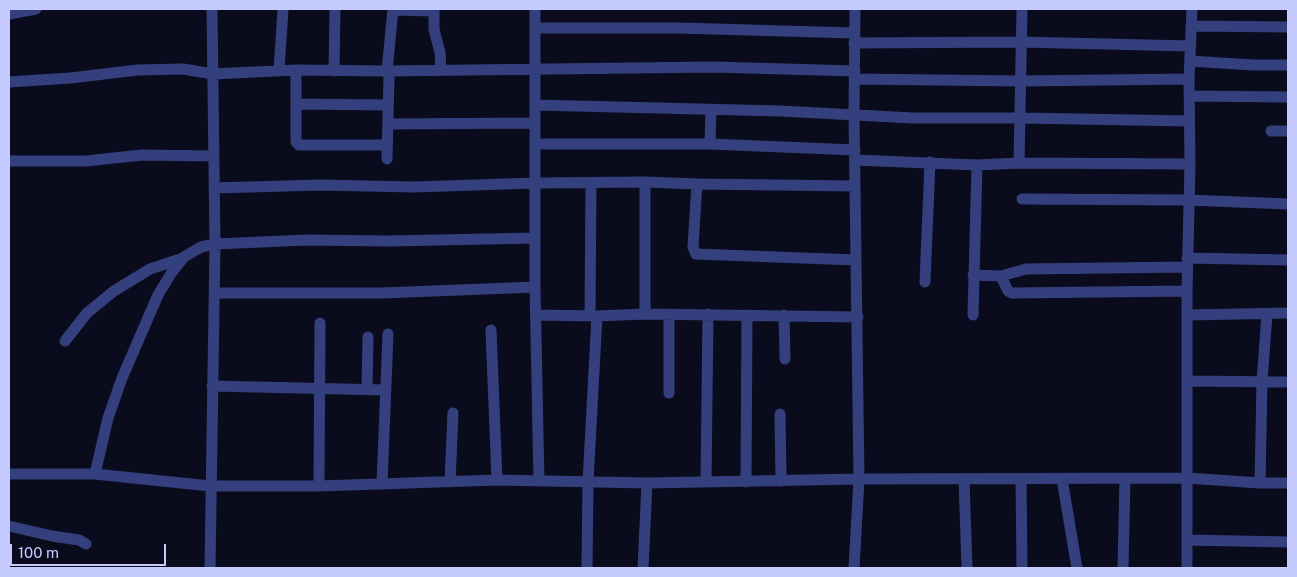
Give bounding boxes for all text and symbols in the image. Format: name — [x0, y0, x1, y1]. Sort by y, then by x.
scale bar — [12, 534, 169, 566]
text: 100 m — [18, 544, 59, 561]

